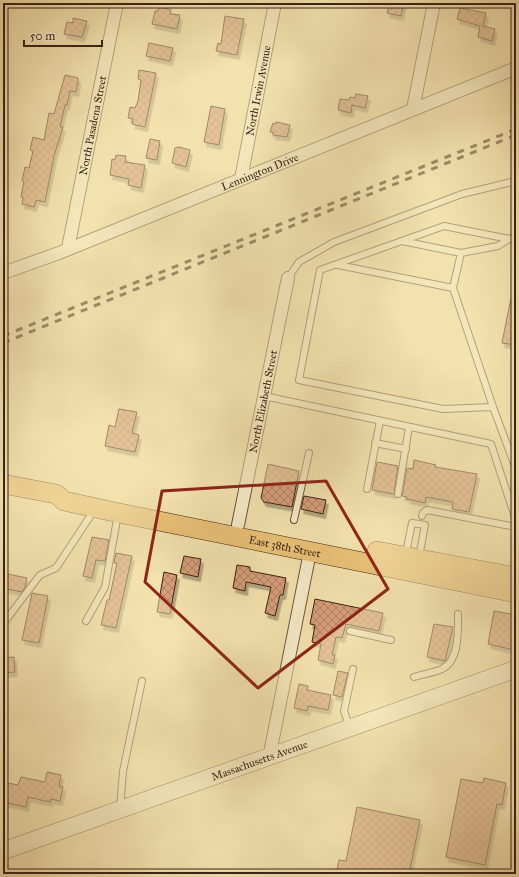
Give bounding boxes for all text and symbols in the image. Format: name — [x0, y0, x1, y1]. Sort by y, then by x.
scale bar — [24, 22, 102, 48]
text: 50 m — [30, 29, 55, 43]
street label: North Irwin Avenue — [243, 44, 273, 137]
street label: North Pasadena Street — [76, 74, 109, 176]
street label: Lennington Drive — [219, 150, 301, 193]
street label: North Elizabeth Street — [246, 349, 280, 454]
street label: East 38th Street — [248, 533, 322, 560]
street label: Massachusetts Avenue — [210, 737, 310, 783]

